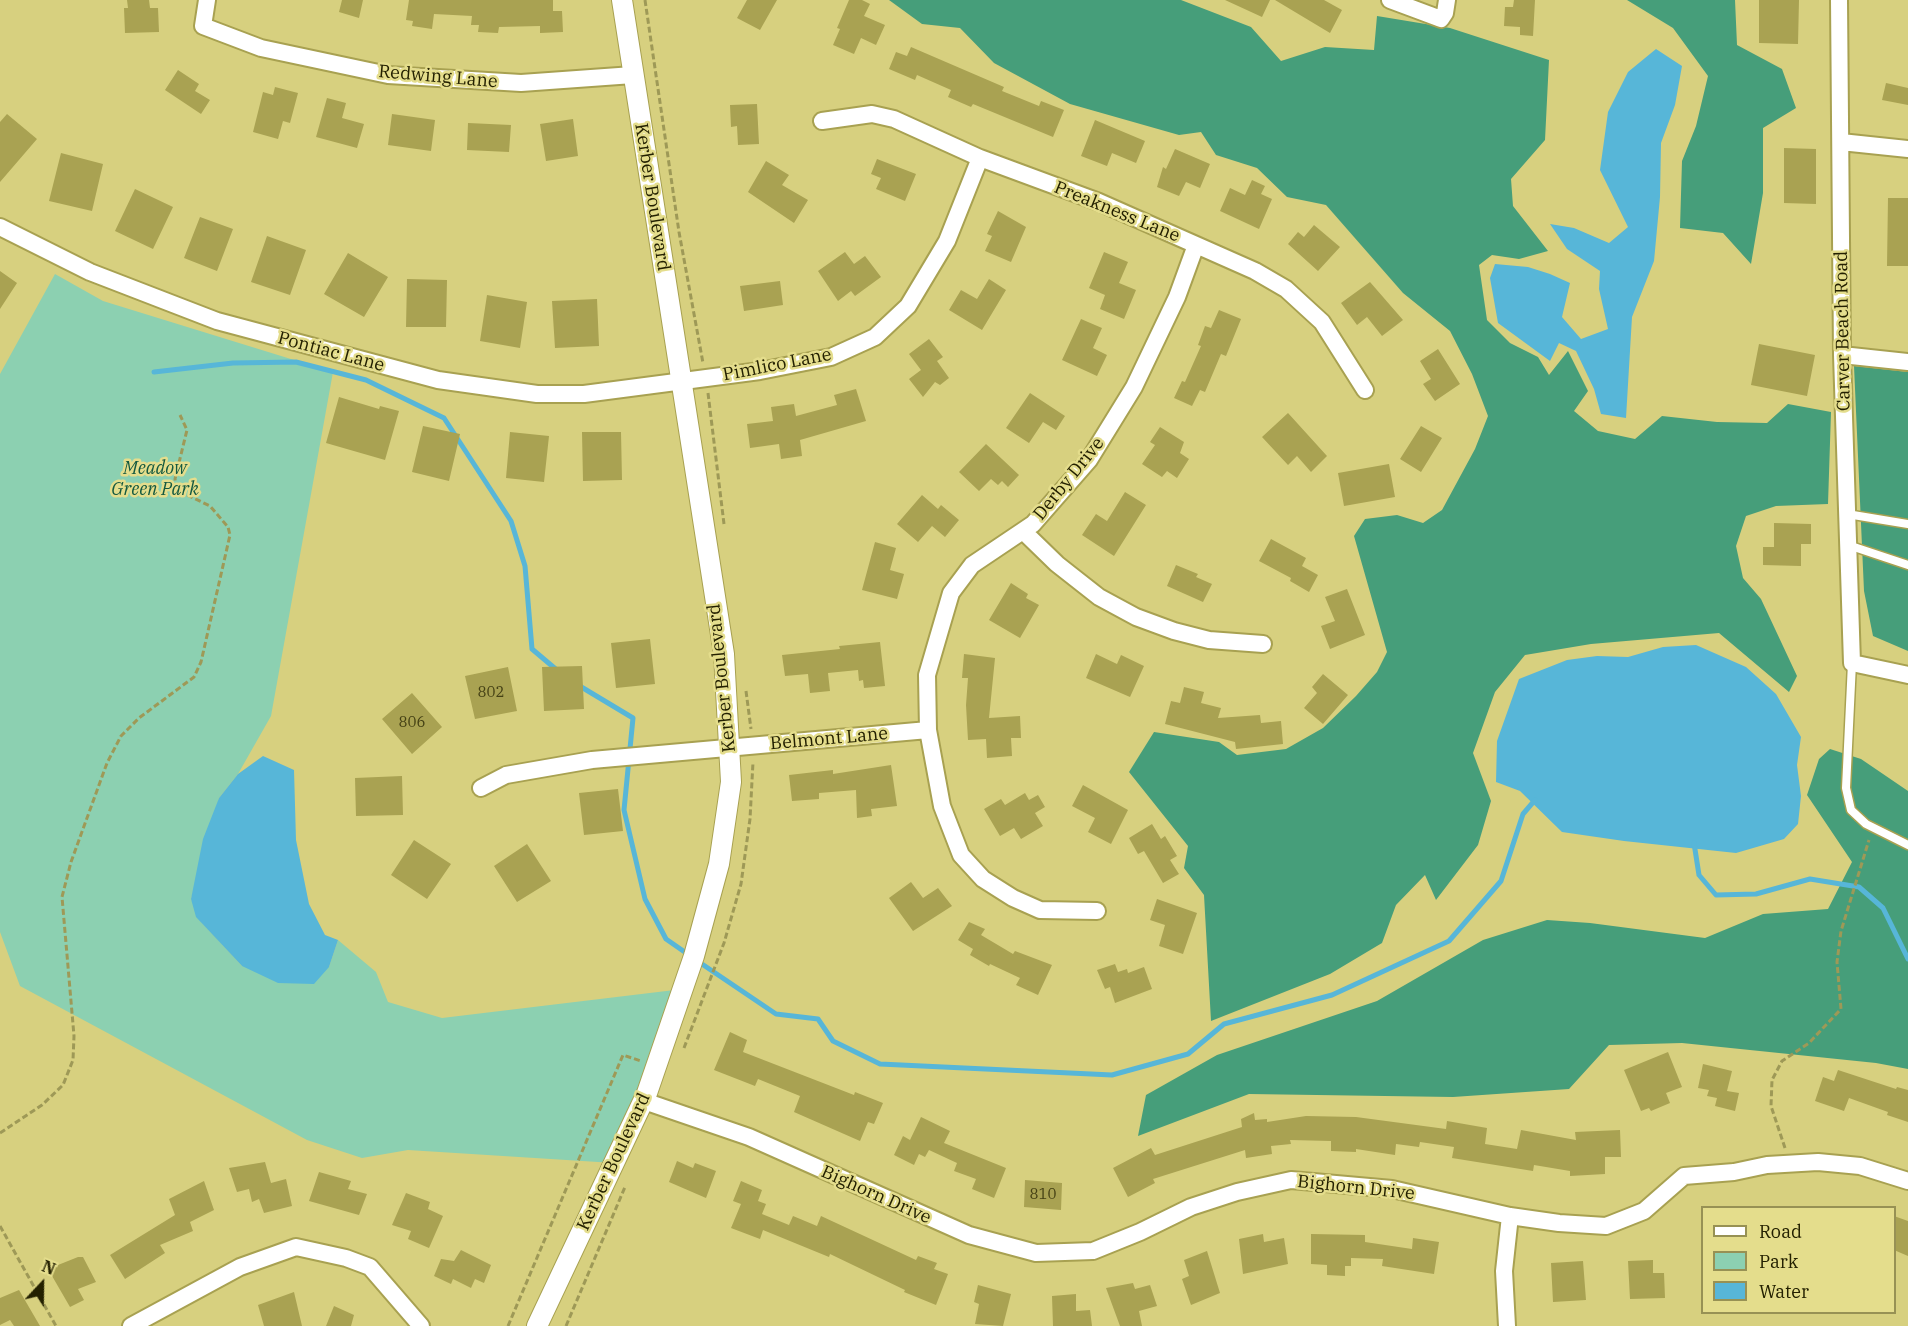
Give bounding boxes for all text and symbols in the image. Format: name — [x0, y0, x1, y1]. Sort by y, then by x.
street label: Redwing Lane — [378, 61, 498, 93]
street label: Kerber Boulevard — [630, 122, 674, 272]
street label: Preakness Lane — [1051, 177, 1183, 247]
street label: Carver Beach Road — [1831, 251, 1855, 411]
street label: Pontiac Lane — [275, 327, 387, 377]
street label: Pimlico Lane — [721, 344, 833, 386]
street label: Derby Drive — [1029, 433, 1109, 525]
park label: Meadow Green Park — [111, 458, 199, 500]
street label: Kerber Boulevard — [703, 603, 741, 753]
house number: 802 — [478, 684, 504, 702]
house number: 806 — [399, 714, 425, 732]
street label: Belmont Lane — [769, 723, 889, 755]
street label: Kerber Boulevard — [573, 1090, 655, 1234]
street label: Bighorn Drive — [818, 1161, 934, 1229]
street label: Bighorn Drive — [1296, 1171, 1416, 1205]
house number: 810 — [1030, 1186, 1056, 1204]
legend — [1701, 1206, 1896, 1314]
text: Road — [1759, 1220, 1802, 1243]
text: Park — [1759, 1250, 1798, 1273]
north arrow — [12, 1254, 72, 1314]
text: N — [39, 1256, 58, 1279]
text: Water — [1759, 1280, 1809, 1303]

